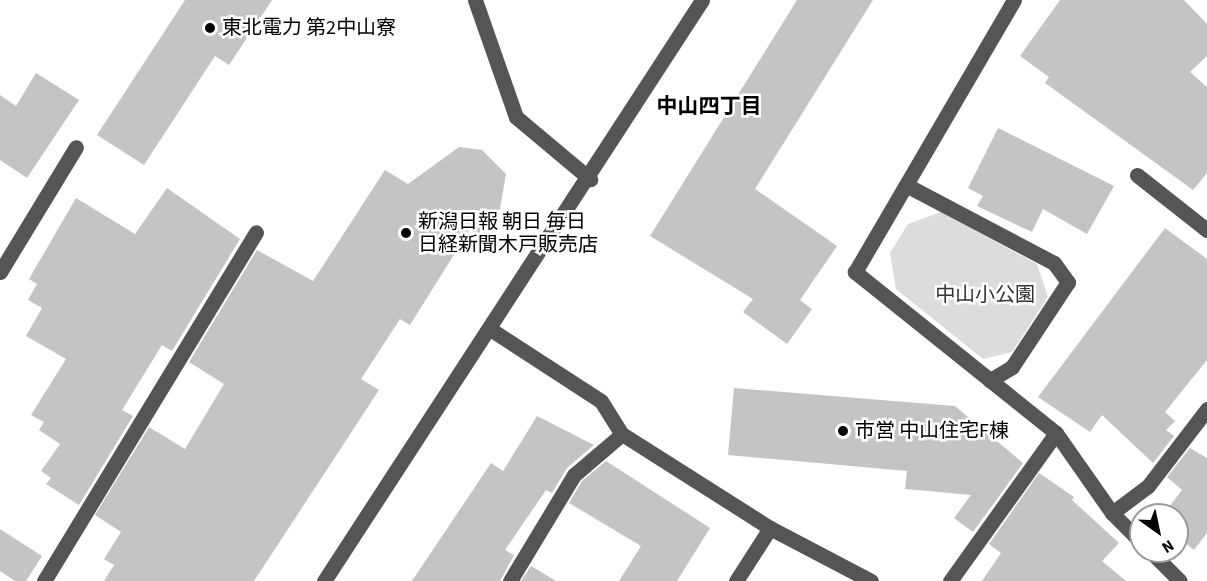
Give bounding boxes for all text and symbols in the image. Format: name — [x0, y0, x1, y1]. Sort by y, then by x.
place label: 東北電力 第2中山寮 — [222, 16, 396, 40]
marker: 東北電力 第2中山寮 — [203, 21, 217, 35]
district label: 中山四丁目 — [657, 93, 761, 119]
place label: 新潟日報 朝日 毎日 日経新聞木戸販売店 — [418, 210, 598, 257]
marker: 新潟日報 朝日 毎日 日経新聞木戸販売店 — [399, 226, 413, 240]
park label: 中山小公園 — [935, 283, 1035, 307]
place label: 市営 中山住宅F棟 — [855, 419, 1009, 443]
marker: 市営 中山住宅F棟 — [836, 424, 850, 438]
north arrow — [1129, 503, 1189, 563]
text: N — [1157, 534, 1178, 559]

